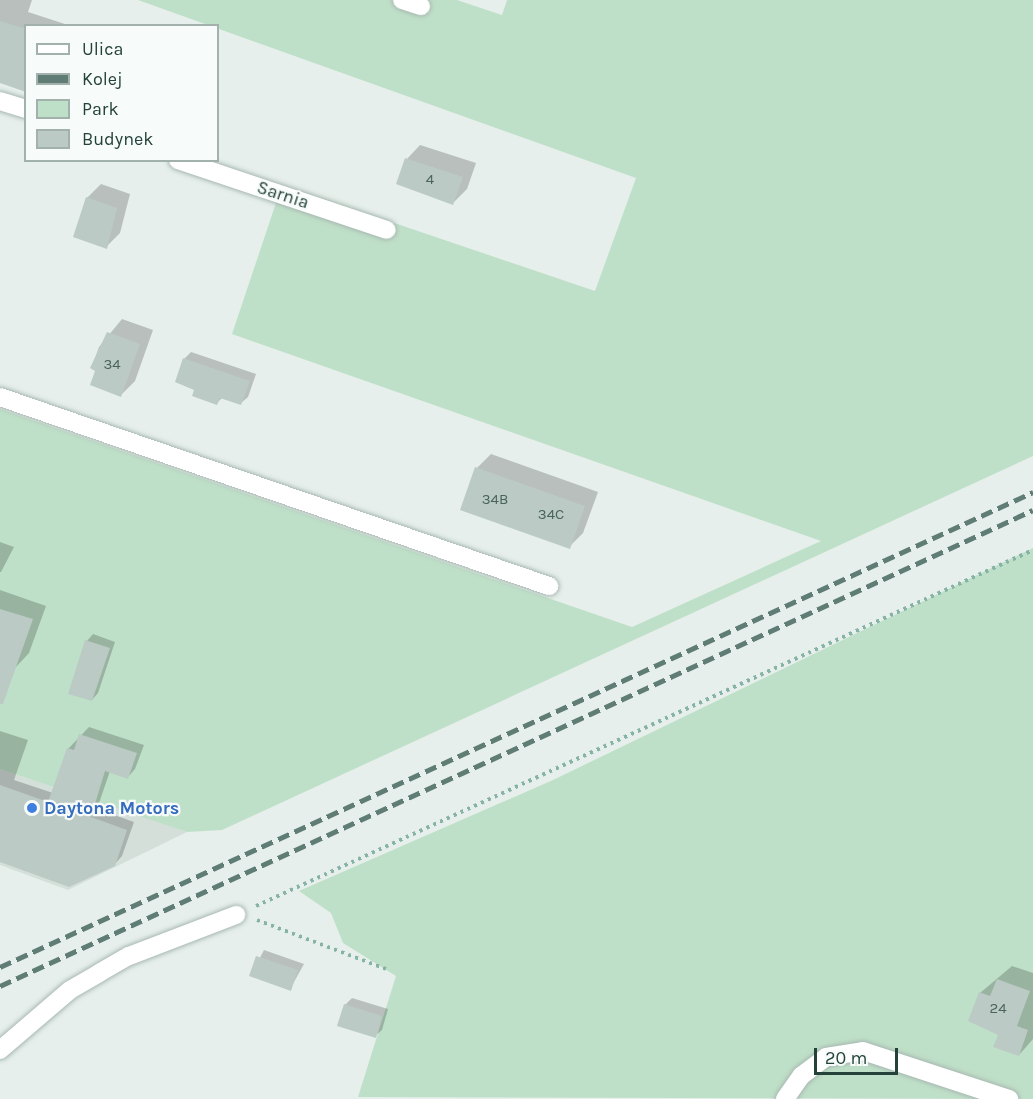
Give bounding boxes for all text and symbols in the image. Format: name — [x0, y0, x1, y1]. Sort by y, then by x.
legend — [24, 24, 219, 162]
text: Ulica — [82, 38, 123, 60]
text: Kolej — [82, 68, 123, 90]
text: Park — [82, 98, 119, 120]
text: Budynek — [82, 128, 153, 150]
house number: 4 — [426, 171, 434, 189]
street label: Sarnia — [254, 176, 312, 214]
house number: 34 — [103, 356, 121, 374]
house number: 34B — [482, 491, 508, 509]
house number: 34C — [538, 506, 564, 524]
place label: Daytona Motors — [44, 797, 179, 819]
marker: Daytona Motors — [25, 801, 39, 815]
house number: 24 — [989, 1000, 1007, 1018]
scale bar — [817, 1036, 901, 1074]
text: 20 m — [825, 1047, 867, 1069]

